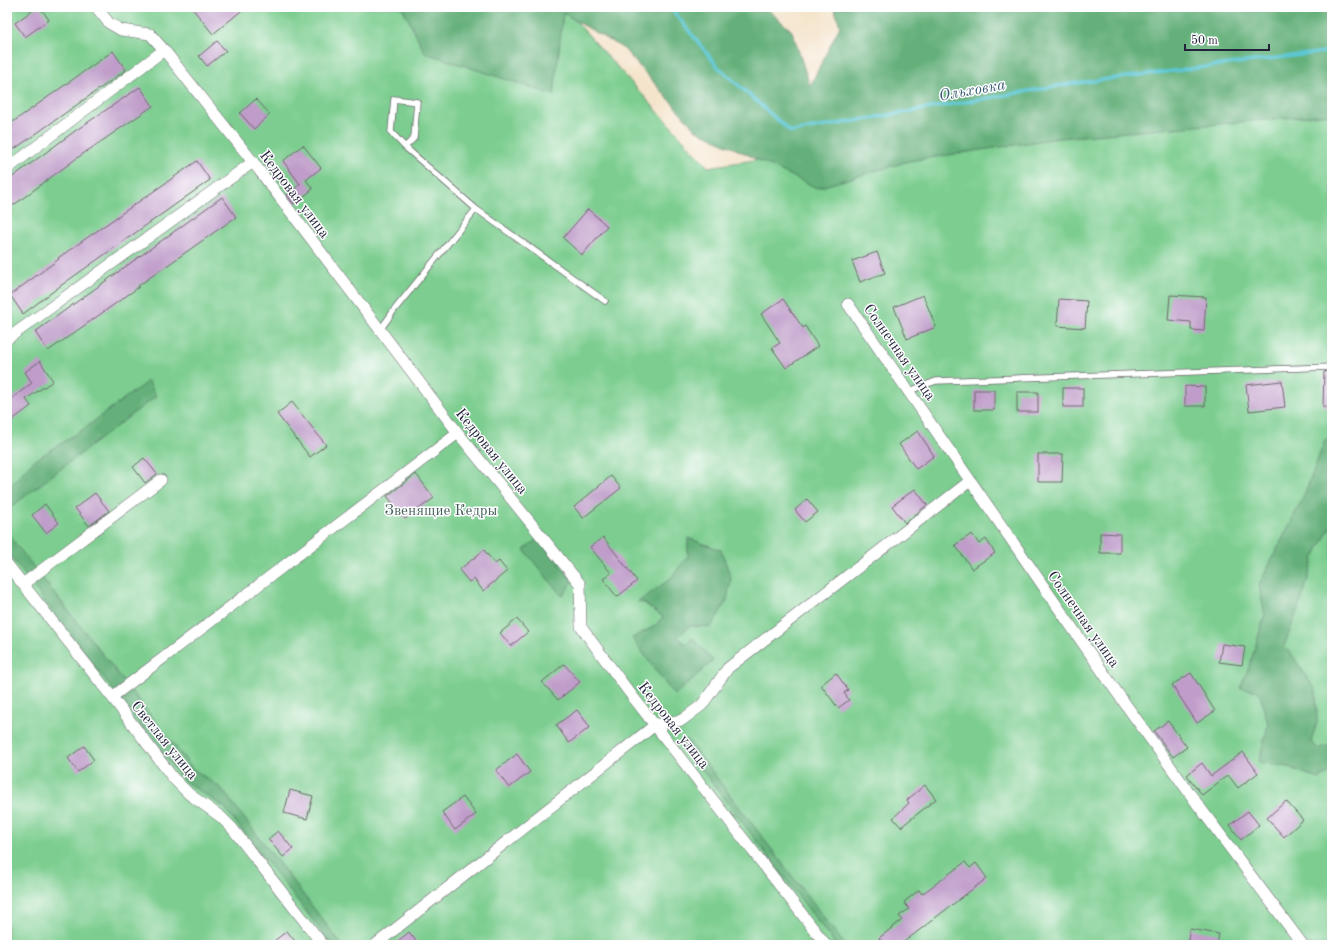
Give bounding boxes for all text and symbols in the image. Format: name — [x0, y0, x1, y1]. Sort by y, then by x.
scale bar — [1185, 26, 1269, 52]
text: 50 m — [1191, 34, 1218, 47]
water label: Ольховка — [938, 77, 1007, 105]
street label: Кедровая улица — [256, 148, 332, 242]
street label: Солнечная улица — [860, 302, 938, 404]
street label: Кедровая улица — [452, 406, 530, 498]
park label: Звенящие Кедры — [385, 504, 498, 519]
street label: Солнечная улица — [1044, 569, 1122, 671]
street label: Кедровая улица — [634, 680, 712, 773]
street label: Светлая улица — [128, 699, 200, 784]

